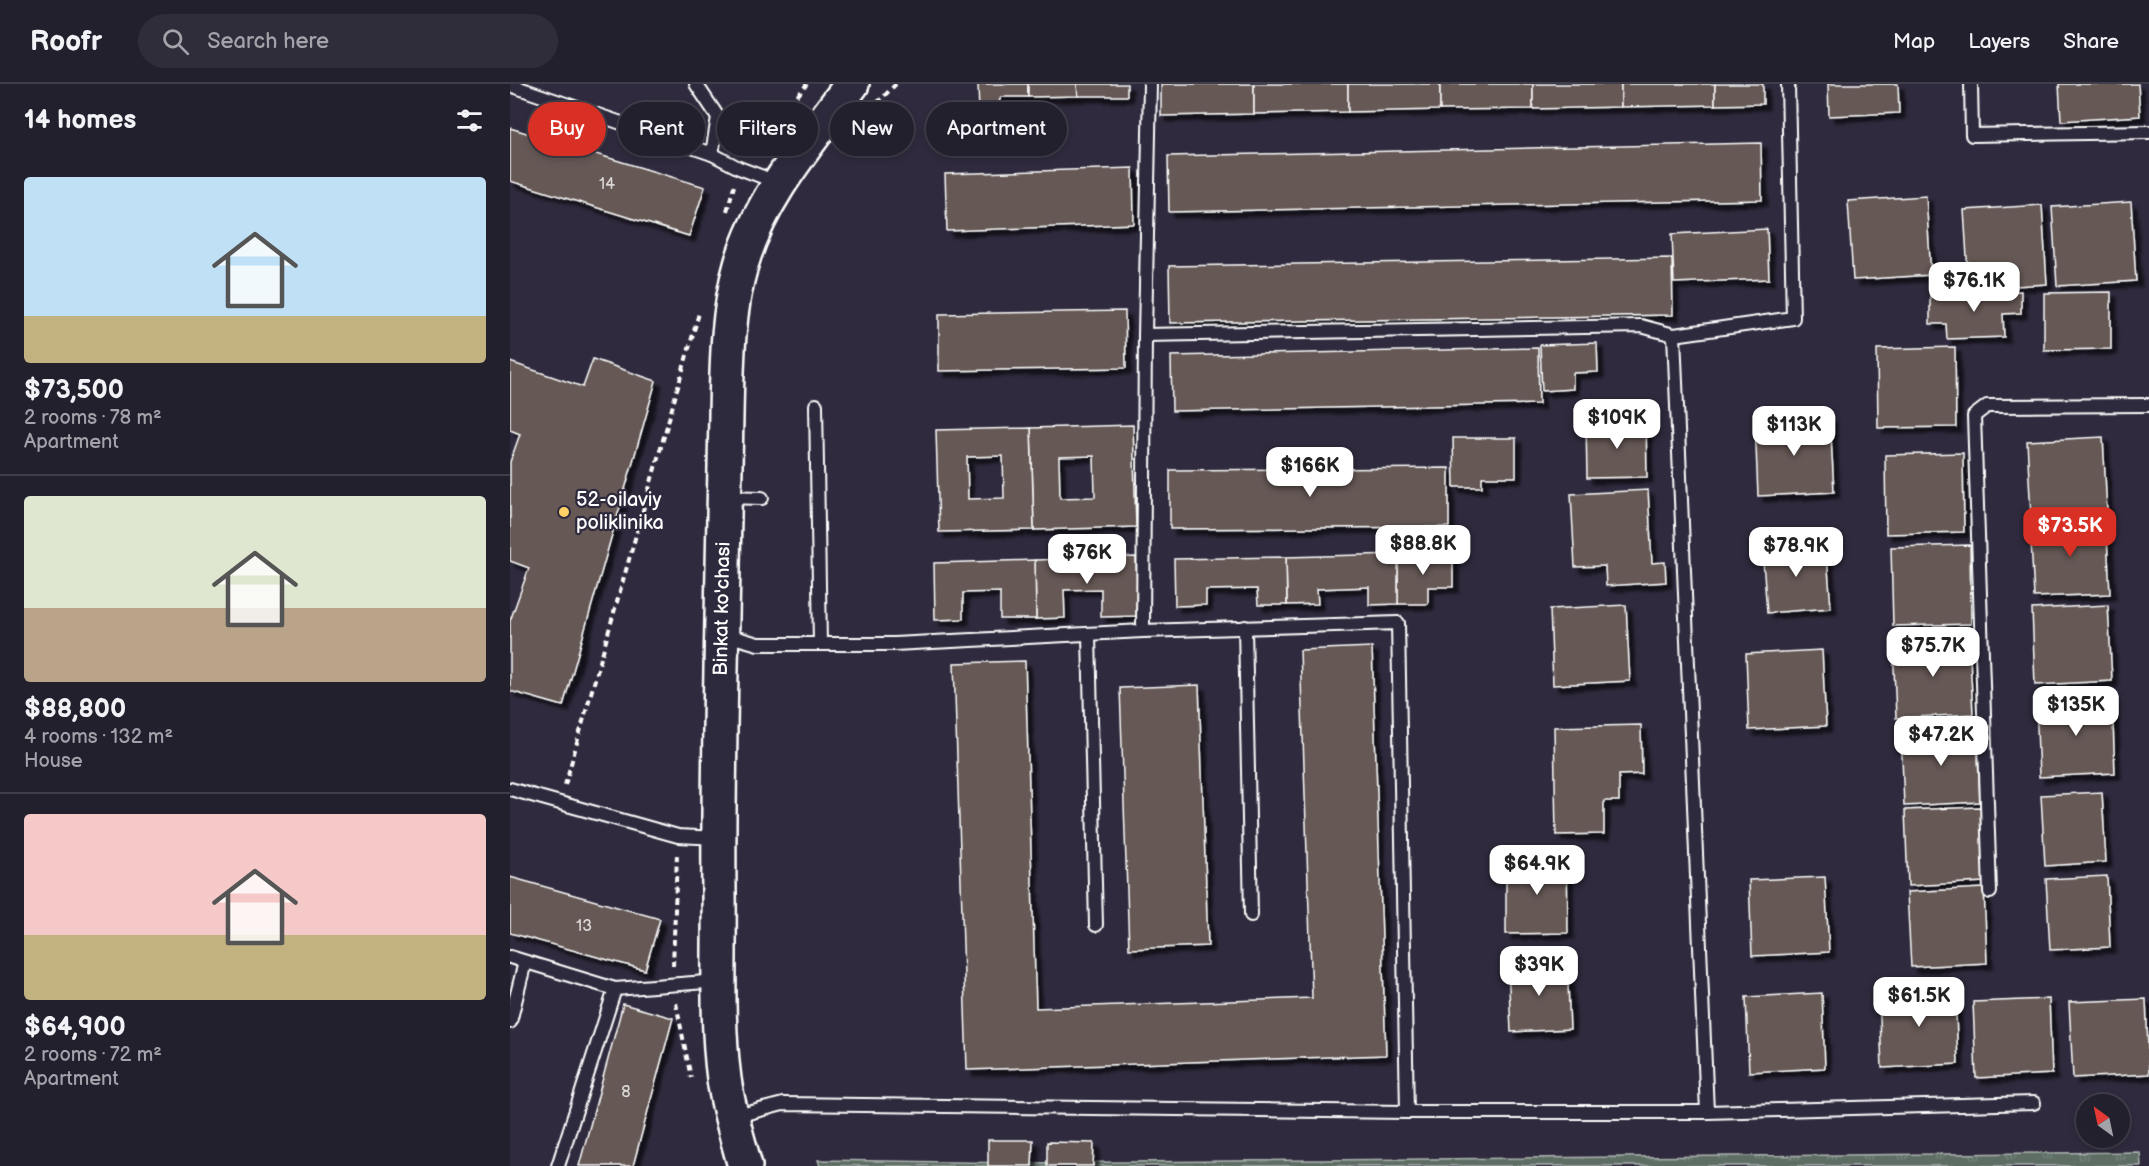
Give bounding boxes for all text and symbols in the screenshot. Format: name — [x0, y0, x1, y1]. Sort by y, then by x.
search box — [138, 14, 558, 68]
text: Roofr — [30, 25, 102, 58]
icon: search — [159, 25, 192, 58]
text: Search here — [207, 28, 329, 55]
text: Map — [1893, 29, 1935, 54]
text: Layers — [1968, 29, 2030, 54]
text: Share — [2063, 29, 2119, 54]
chip: Buy — [528, 102, 606, 156]
chip: Rent — [618, 102, 705, 156]
chip: Filters — [717, 102, 818, 156]
chip: New — [830, 102, 914, 156]
chip: Apartment — [926, 102, 1067, 156]
icon: filters — [453, 104, 486, 137]
text: 14 homes — [24, 105, 136, 136]
house number: 14 — [599, 175, 615, 194]
icon: home — [201, 216, 309, 324]
pin: $76.1K — [1925, 262, 2023, 313]
text: $76.1K — [1943, 269, 2005, 293]
text: $73,500 — [24, 375, 124, 406]
pin: $109K — [1575, 399, 1659, 450]
text: 2 rooms · 78 m² — [24, 406, 162, 430]
text: $109K — [1587, 406, 1647, 430]
pin: $113K — [1752, 406, 1836, 457]
text: $113K — [1766, 413, 1822, 437]
text: Apartment — [24, 430, 119, 454]
pin: $166K — [1268, 447, 1352, 498]
text: $166K — [1280, 454, 1340, 478]
place label: 52-oilaviy poliklinika — [576, 488, 664, 535]
marker: 52-oilaviy poliklinika — [557, 505, 571, 519]
pin: $73.5K — [2021, 507, 2119, 558]
text: $73.5K — [2037, 514, 2103, 538]
pin: $88.8K — [1374, 525, 1472, 576]
pin: $78.9K — [1747, 527, 1845, 578]
text: $88.8K — [1389, 532, 1457, 556]
pin: $76K — [1051, 534, 1123, 585]
text: $78.9K — [1763, 534, 1829, 558]
icon: home — [201, 535, 309, 643]
street label: Binkat ko'chasi — [709, 541, 736, 676]
text: $76K — [1062, 541, 1112, 565]
pin: $75.7K — [1884, 627, 1982, 678]
text: $75.7K — [1901, 634, 1965, 658]
pin: $135K — [2034, 686, 2118, 737]
text: $135K — [2047, 693, 2105, 717]
text: $88,800 — [24, 694, 126, 725]
pin: $47.2K — [1892, 716, 1990, 767]
text: $47.2K — [1908, 723, 1974, 747]
text: 4 rooms · 132 m² — [24, 725, 173, 749]
text: House — [24, 749, 83, 773]
pin: $64.9K — [1488, 845, 1586, 896]
text: $64.9K — [1504, 852, 1570, 876]
icon: home — [201, 853, 309, 961]
house number: 13 — [576, 917, 592, 936]
pin: $39K — [1503, 946, 1575, 997]
text: $39K — [1514, 953, 1564, 977]
pin: $61.5K — [1870, 977, 1968, 1028]
text: $61.5K — [1887, 984, 1951, 1008]
text: $64,900 — [24, 1012, 126, 1043]
text: 2 rooms · 72 m² — [24, 1043, 162, 1067]
text: Apartment — [24, 1067, 119, 1091]
house number: 8 — [621, 1083, 631, 1102]
north arrow — [2076, 1094, 2130, 1148]
map controls — [2076, 1094, 2130, 1148]

